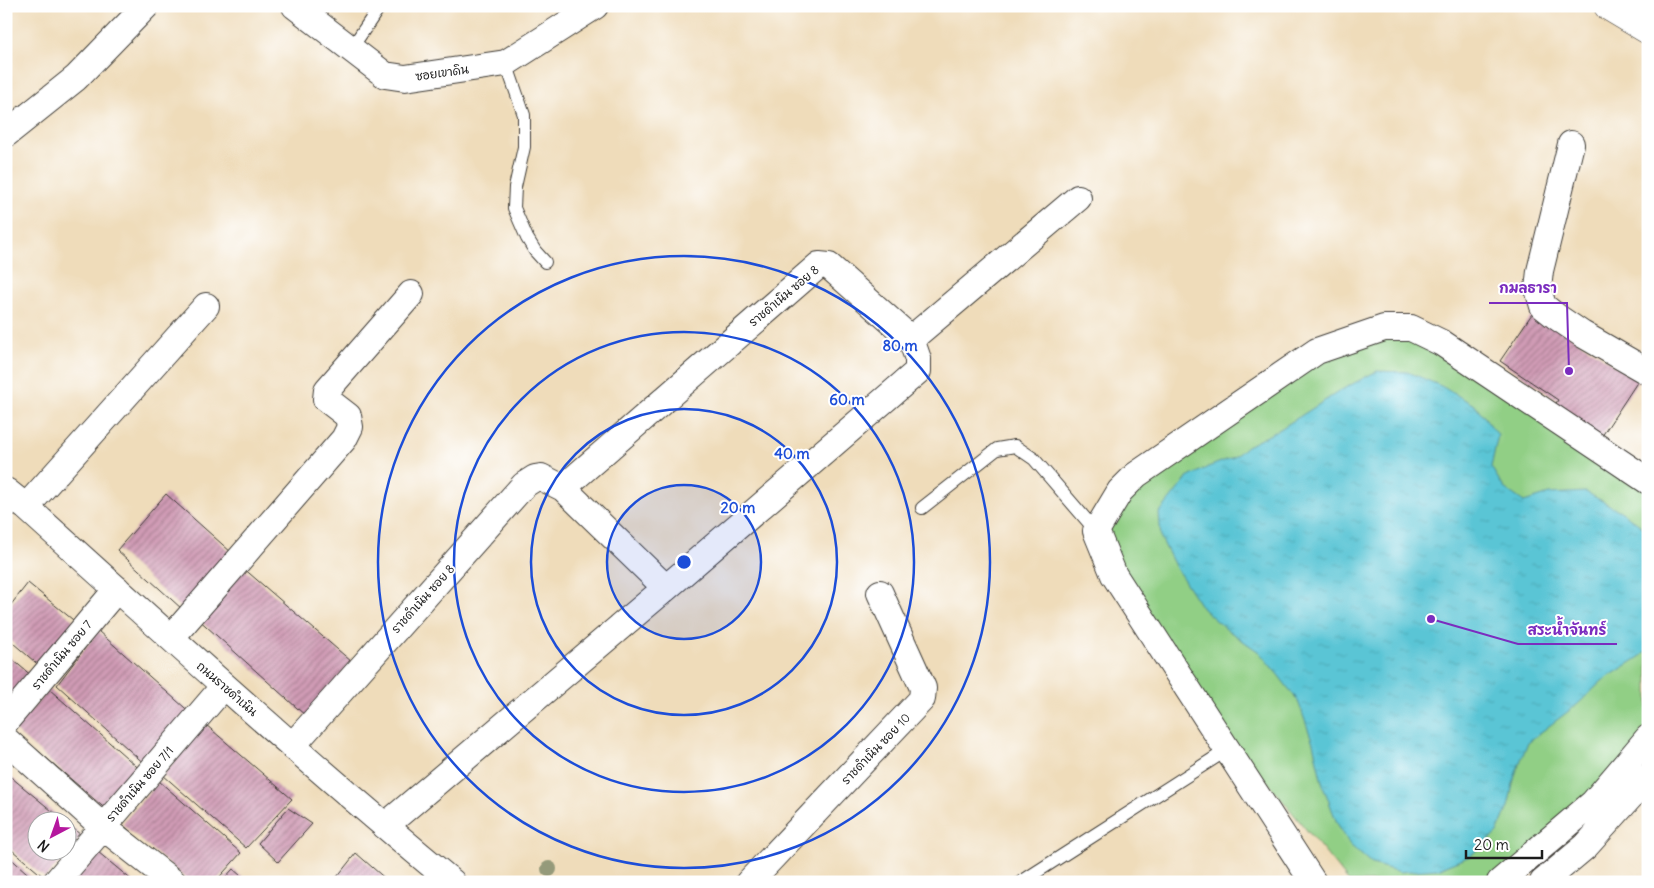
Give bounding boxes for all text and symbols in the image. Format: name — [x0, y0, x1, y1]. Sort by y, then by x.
street label: ซอยเขาดิน — [414, 61, 470, 84]
street label: ราชดำเนิน ซอย 8 — [746, 262, 822, 329]
callout: กมลธารา — [1489, 274, 1567, 303]
text: กมลธารา — [1499, 279, 1557, 297]
text: 80 m — [882, 336, 918, 355]
text: 60 m — [829, 390, 865, 409]
text: 40 m — [774, 444, 810, 463]
text: 20 m — [721, 498, 755, 517]
centre of rings — [675, 553, 693, 571]
street label: ราชดำเนิน ซอย 8 — [388, 561, 457, 636]
callout: สระน้ำจันทร์ — [1518, 615, 1617, 644]
text: สระน้ำจันทร์ — [1528, 615, 1607, 639]
street label: ราชดำเนิน ซอย 7 — [28, 617, 95, 692]
street label: ถนนราชดำเนิน — [194, 658, 261, 719]
street label: ราชดำเนิน ซอย 10 — [838, 710, 913, 787]
street label: ราชดำเนิน ซอย 7/1 — [103, 743, 176, 824]
north arrow — [28, 810, 78, 860]
scale bar — [1466, 828, 1543, 860]
text: 20 m — [1474, 835, 1509, 854]
text: N — [34, 836, 53, 856]

